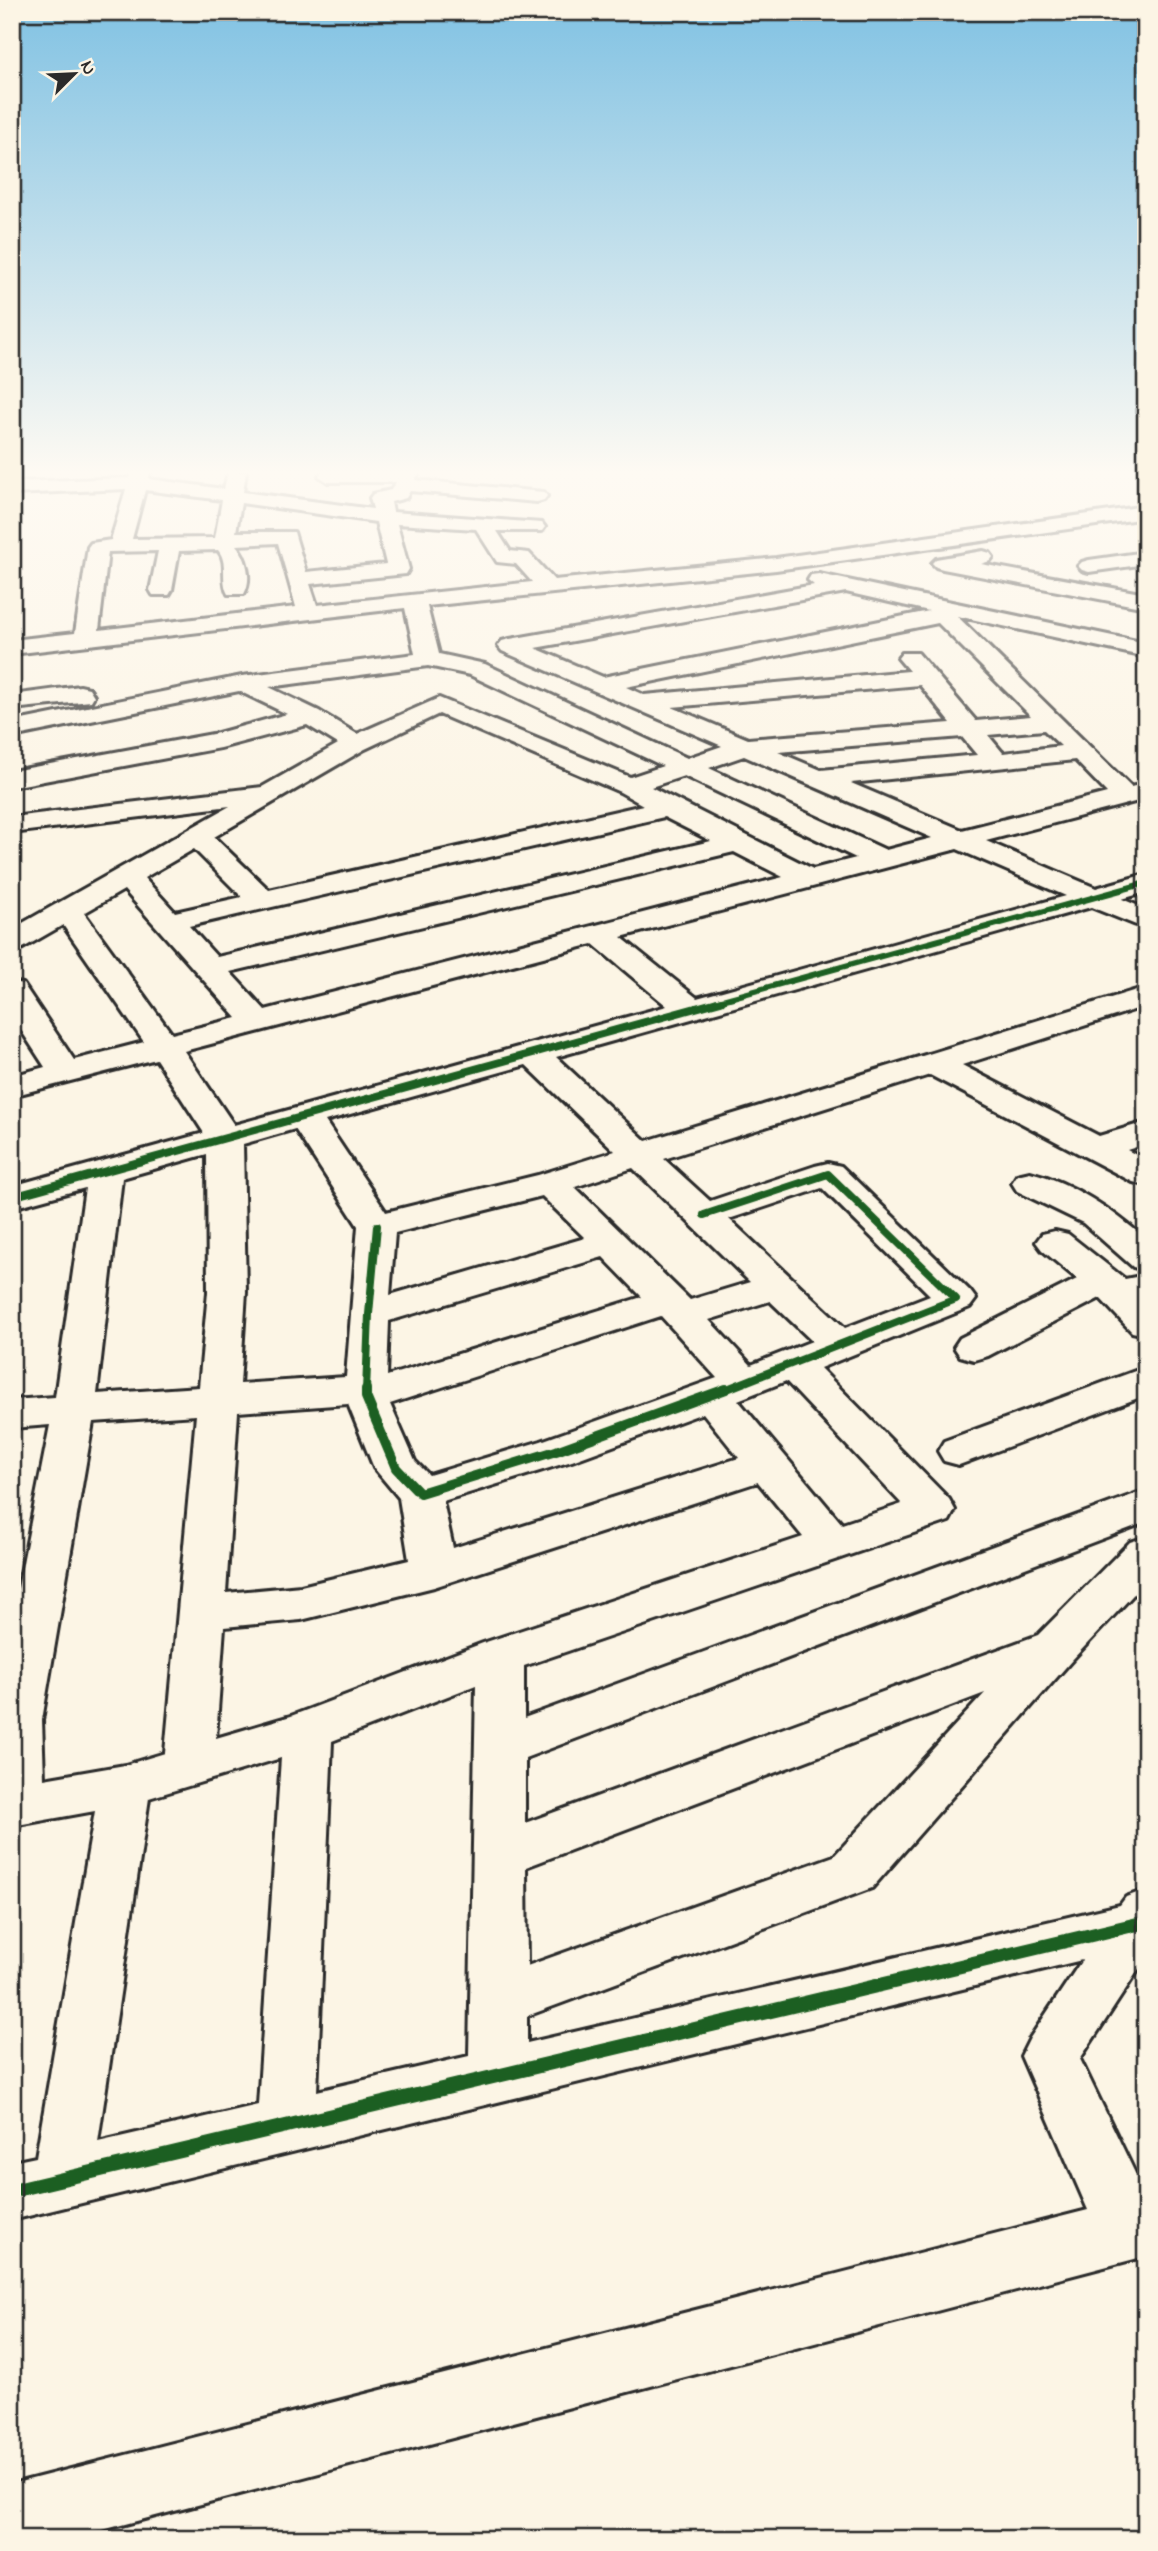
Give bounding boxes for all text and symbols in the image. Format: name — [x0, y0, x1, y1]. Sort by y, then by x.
north arrow — [38, 38, 108, 108]
text: N — [72, 57, 102, 80]

